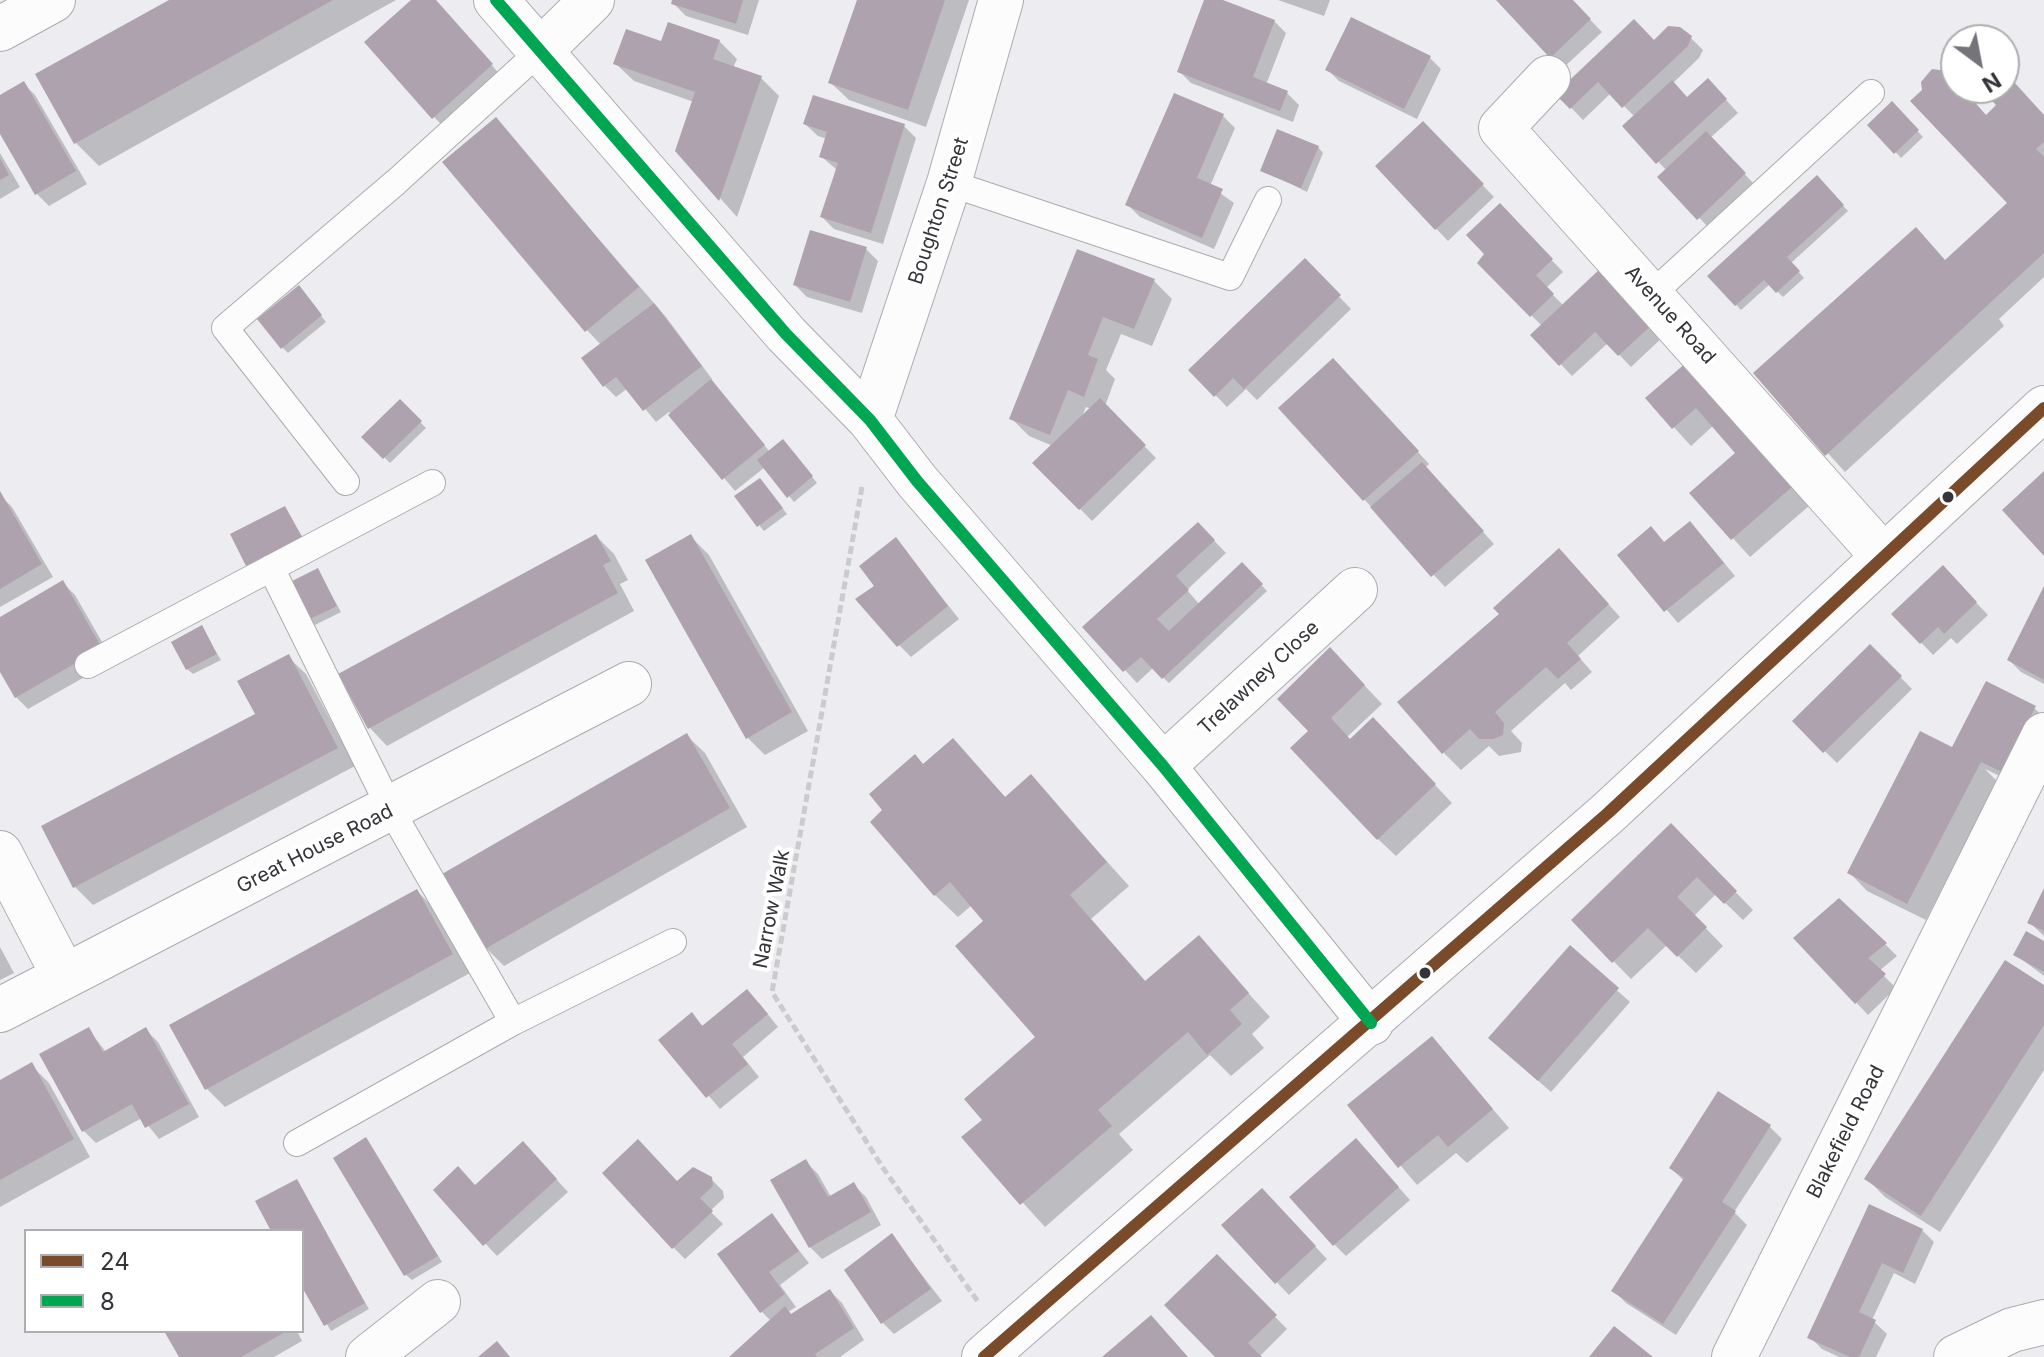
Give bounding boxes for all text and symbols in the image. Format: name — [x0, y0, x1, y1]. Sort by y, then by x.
north arrow — [1940, 24, 2020, 104]
text: N — [1978, 67, 2006, 98]
street label: Boughton Street — [904, 134, 974, 288]
street label: Avenue Road — [1620, 261, 1720, 369]
unlabelled marker — [1940, 489, 1956, 505]
street label: Trelawney Close — [1194, 616, 1324, 740]
street label: Great House Road — [233, 799, 397, 899]
street label: Narrow Walk — [749, 847, 795, 971]
unlabelled marker — [1417, 965, 1433, 981]
street label: Blakefield Road — [1802, 1061, 1890, 1203]
legend — [24, 1229, 304, 1333]
text: 24 — [100, 1247, 130, 1276]
text: 8 — [100, 1287, 115, 1316]

